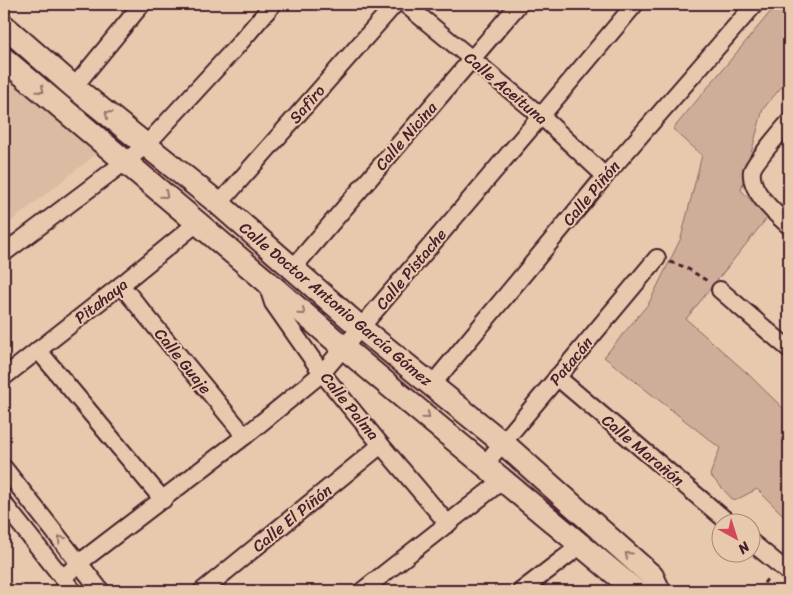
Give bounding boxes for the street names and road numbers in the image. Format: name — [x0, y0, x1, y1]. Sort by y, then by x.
street label: Calle Aceituna — [457, 44, 555, 132]
street label: Safiro — [281, 78, 333, 130]
street label: Calle Nicina — [367, 94, 445, 177]
street label: Calle Piñón — [555, 153, 628, 232]
street label: Calle Doctor Antonio García Gómez — [233, 214, 440, 394]
street label: Calle Pistache — [368, 222, 454, 316]
street label: Pitahaya — [68, 271, 134, 331]
street label: Calle Guaje — [147, 321, 219, 401]
street label: Patacán — [541, 329, 601, 392]
street label: Calle Palma — [313, 365, 387, 447]
street label: Calle Marañón — [595, 406, 691, 494]
street label: Calle El Piñón — [245, 476, 339, 560]

